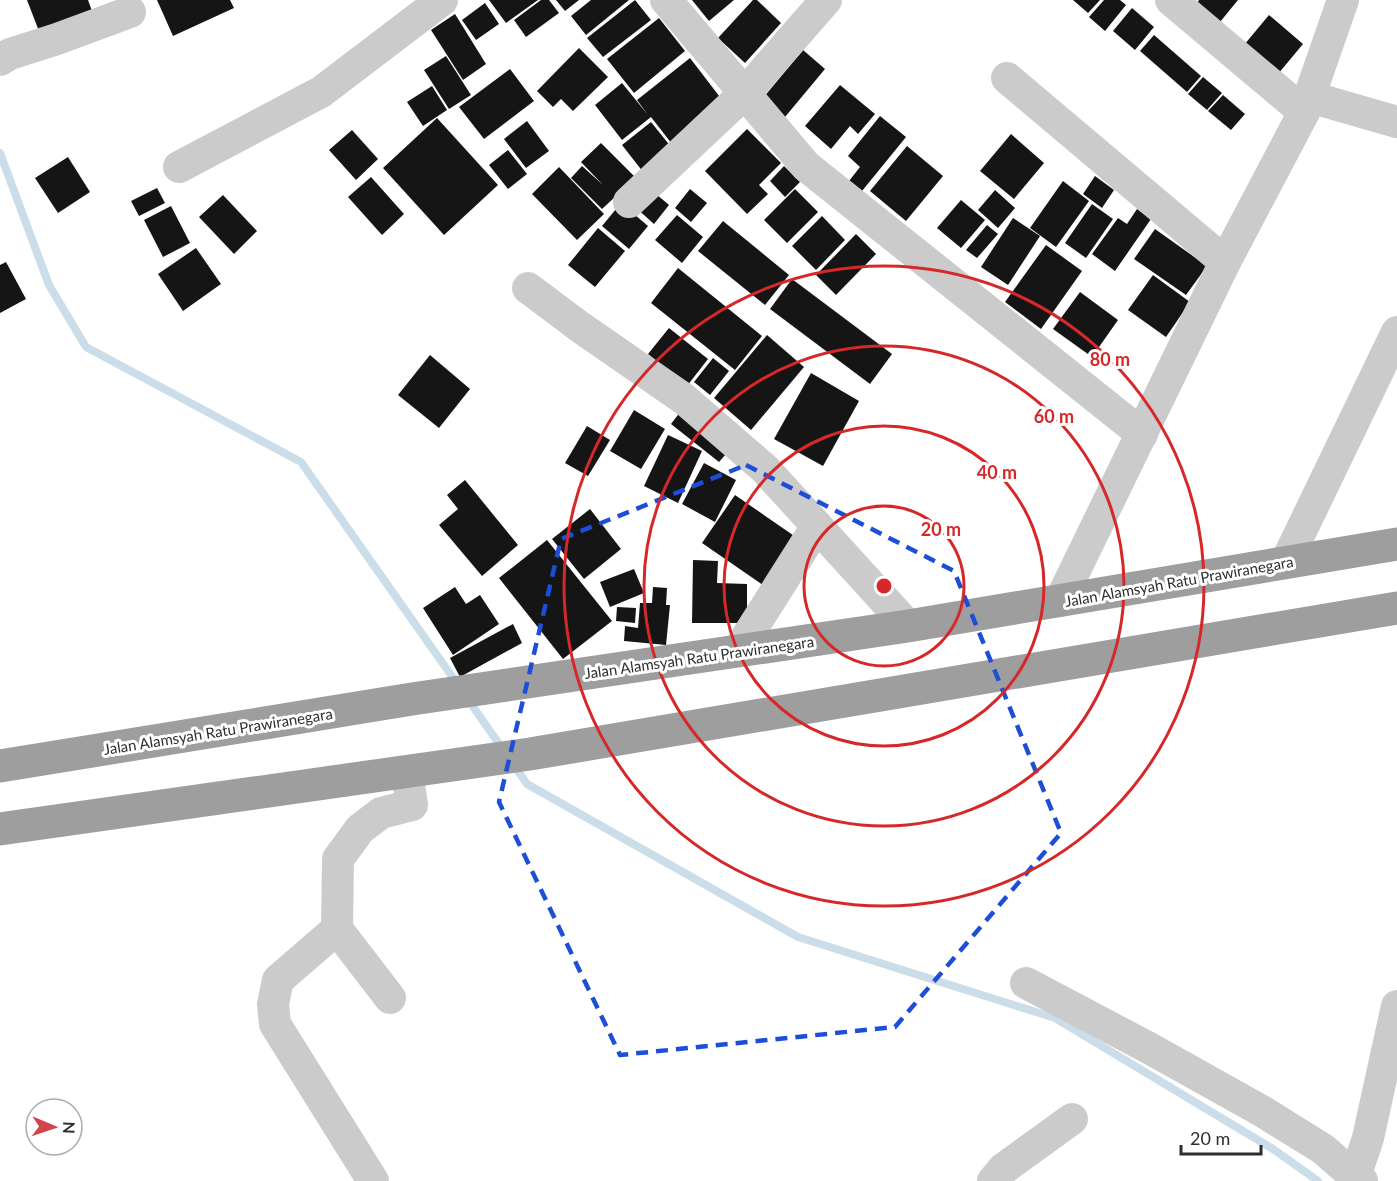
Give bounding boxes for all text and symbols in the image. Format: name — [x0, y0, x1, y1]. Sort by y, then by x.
text: 80 m — [1090, 348, 1130, 370]
text: 60 m — [1034, 405, 1074, 427]
text: 40 m — [977, 461, 1017, 483]
text: 20 m — [921, 518, 961, 540]
street label: Jalan Alamsyah Ratu Prawiranegara — [1063, 552, 1295, 610]
centre of rings — [874, 576, 894, 596]
street label: Jalan Alamsyah Ratu Prawiranegara — [583, 632, 815, 682]
street label: Jalan Alamsyah Ratu Prawiranegara — [102, 704, 334, 758]
north arrow — [24, 1097, 84, 1157]
scale bar — [1181, 1118, 1260, 1156]
text: N — [60, 1121, 79, 1134]
text: 20 m — [1190, 1127, 1230, 1149]

